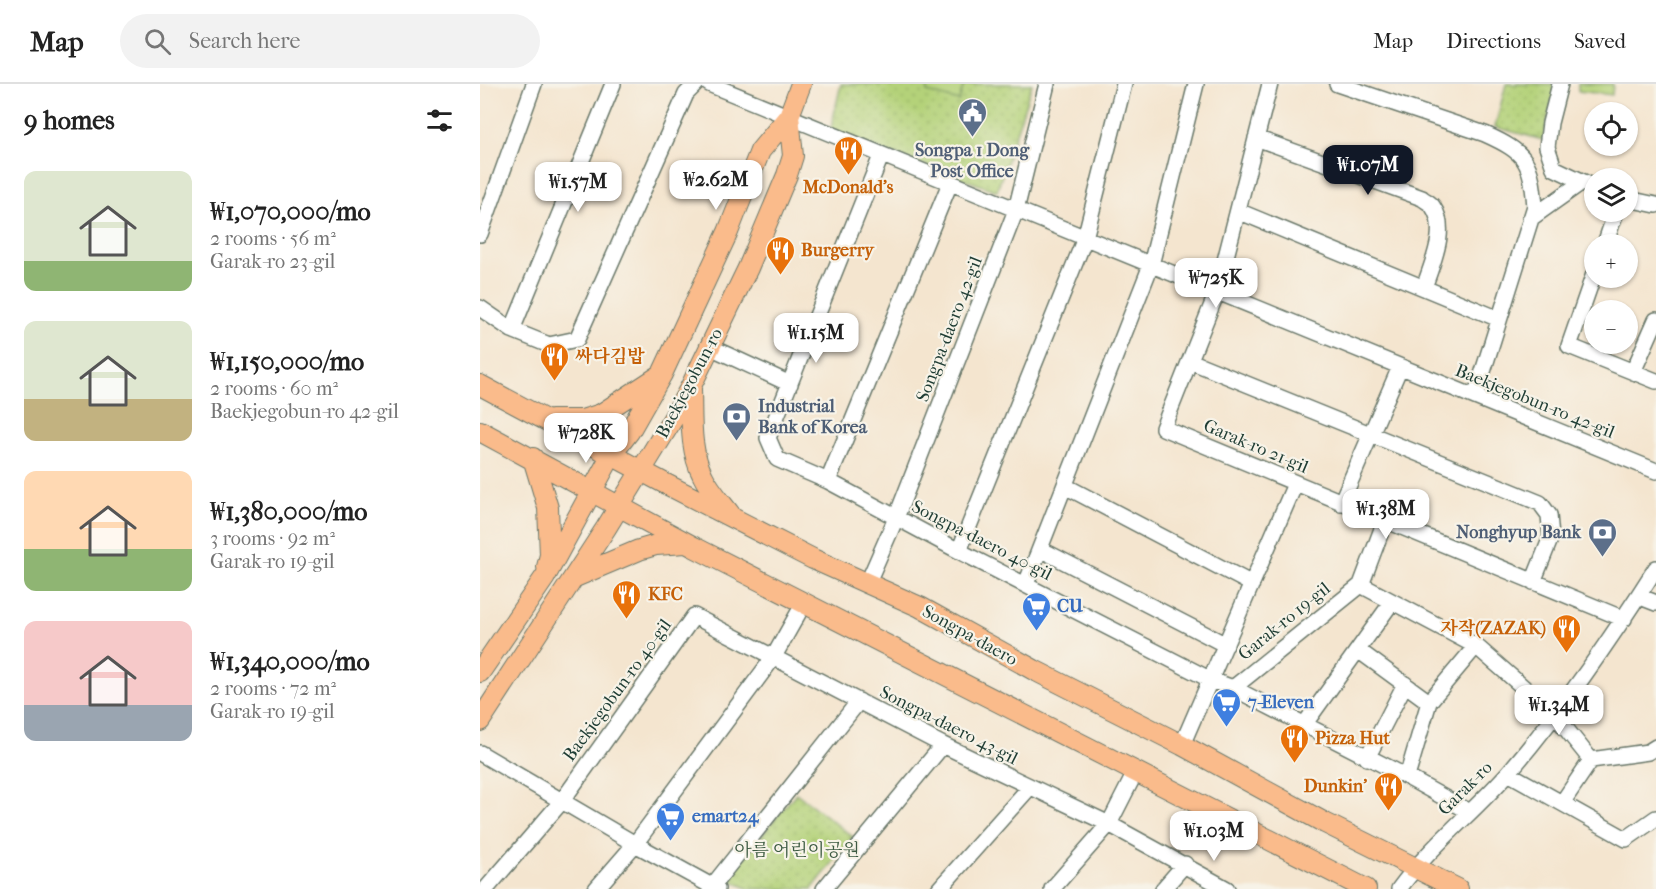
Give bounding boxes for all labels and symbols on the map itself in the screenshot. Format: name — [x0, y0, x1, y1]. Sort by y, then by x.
public building icon: Songpa 1 Dong Post Office — [956, 97, 988, 139]
restaurant icon: McDonald's — [832, 134, 864, 176]
place label: Songpa 1 Dong Post Office — [915, 140, 1030, 182]
pin: ₩1.07M — [1319, 145, 1417, 196]
pin: ₩2.62M — [667, 160, 765, 211]
pin: ₩1.57M — [529, 162, 627, 213]
place label: McDonald's — [802, 177, 894, 198]
restaurant icon: Burgerry — [764, 234, 796, 276]
place label: Burgerry — [801, 240, 875, 261]
street label: Songpa-daero 42-gil — [912, 254, 987, 405]
pin: ₩725K — [1174, 258, 1258, 309]
pin: ₩1.15M — [767, 313, 865, 364]
street label: Baekjegobun-ro — [652, 325, 727, 442]
restaurant icon: 싸다김밥 — [538, 340, 570, 382]
place label: 싸다김밥 — [575, 346, 645, 367]
street label: Baekjegobun-ro 42-gil — [1452, 360, 1618, 443]
place label: Industrial Bank of Korea — [758, 396, 868, 438]
bank icon: Industrial Bank of Korea — [721, 400, 753, 442]
pin: ₩728K — [544, 413, 628, 464]
street label: Garak-ro 21-gil — [1200, 415, 1311, 478]
pin: ₩1.38M — [1337, 489, 1435, 540]
street label: Songpa-daero 40-gil — [908, 496, 1055, 585]
bank icon: Nonghyup Bank — [1586, 516, 1618, 558]
place label: Nonghyup Bank — [1456, 522, 1582, 543]
restaurant icon: KFC — [611, 578, 643, 620]
street label: Garak-ro 19-gil — [1234, 578, 1334, 665]
place label: KFC — [648, 584, 683, 605]
supermarket icon: CU — [1020, 590, 1052, 632]
place label: CU — [1057, 596, 1084, 617]
street label: Songpa-daero — [919, 601, 1021, 670]
restaurant icon: 자작(ZAZAK) — [1551, 612, 1583, 654]
street label: Baekjegobun-ro 40-gil — [559, 615, 676, 765]
place label: 자작(ZAZAK) — [1440, 618, 1546, 639]
street label: Songpa-daero 43-gil — [876, 682, 1021, 769]
pin: ₩1.34M — [1510, 685, 1608, 736]
supermarket icon: 7-Eleven — [1211, 686, 1243, 728]
place label: 7-Eleven — [1247, 692, 1314, 713]
restaurant icon: Pizza Hut — [1278, 722, 1310, 764]
place label: Pizza Hut — [1315, 728, 1390, 749]
street label: Garak-ro — [1434, 757, 1497, 820]
restaurant icon: Dunkin' — [1372, 770, 1404, 812]
place label: Dunkin' — [1304, 776, 1367, 797]
supermarket icon: emart24 — [655, 800, 687, 842]
place label: emart24 — [692, 806, 760, 827]
pin: ₩1.03M — [1165, 811, 1263, 862]
park label: 아름 어린이공원 — [734, 840, 860, 861]

